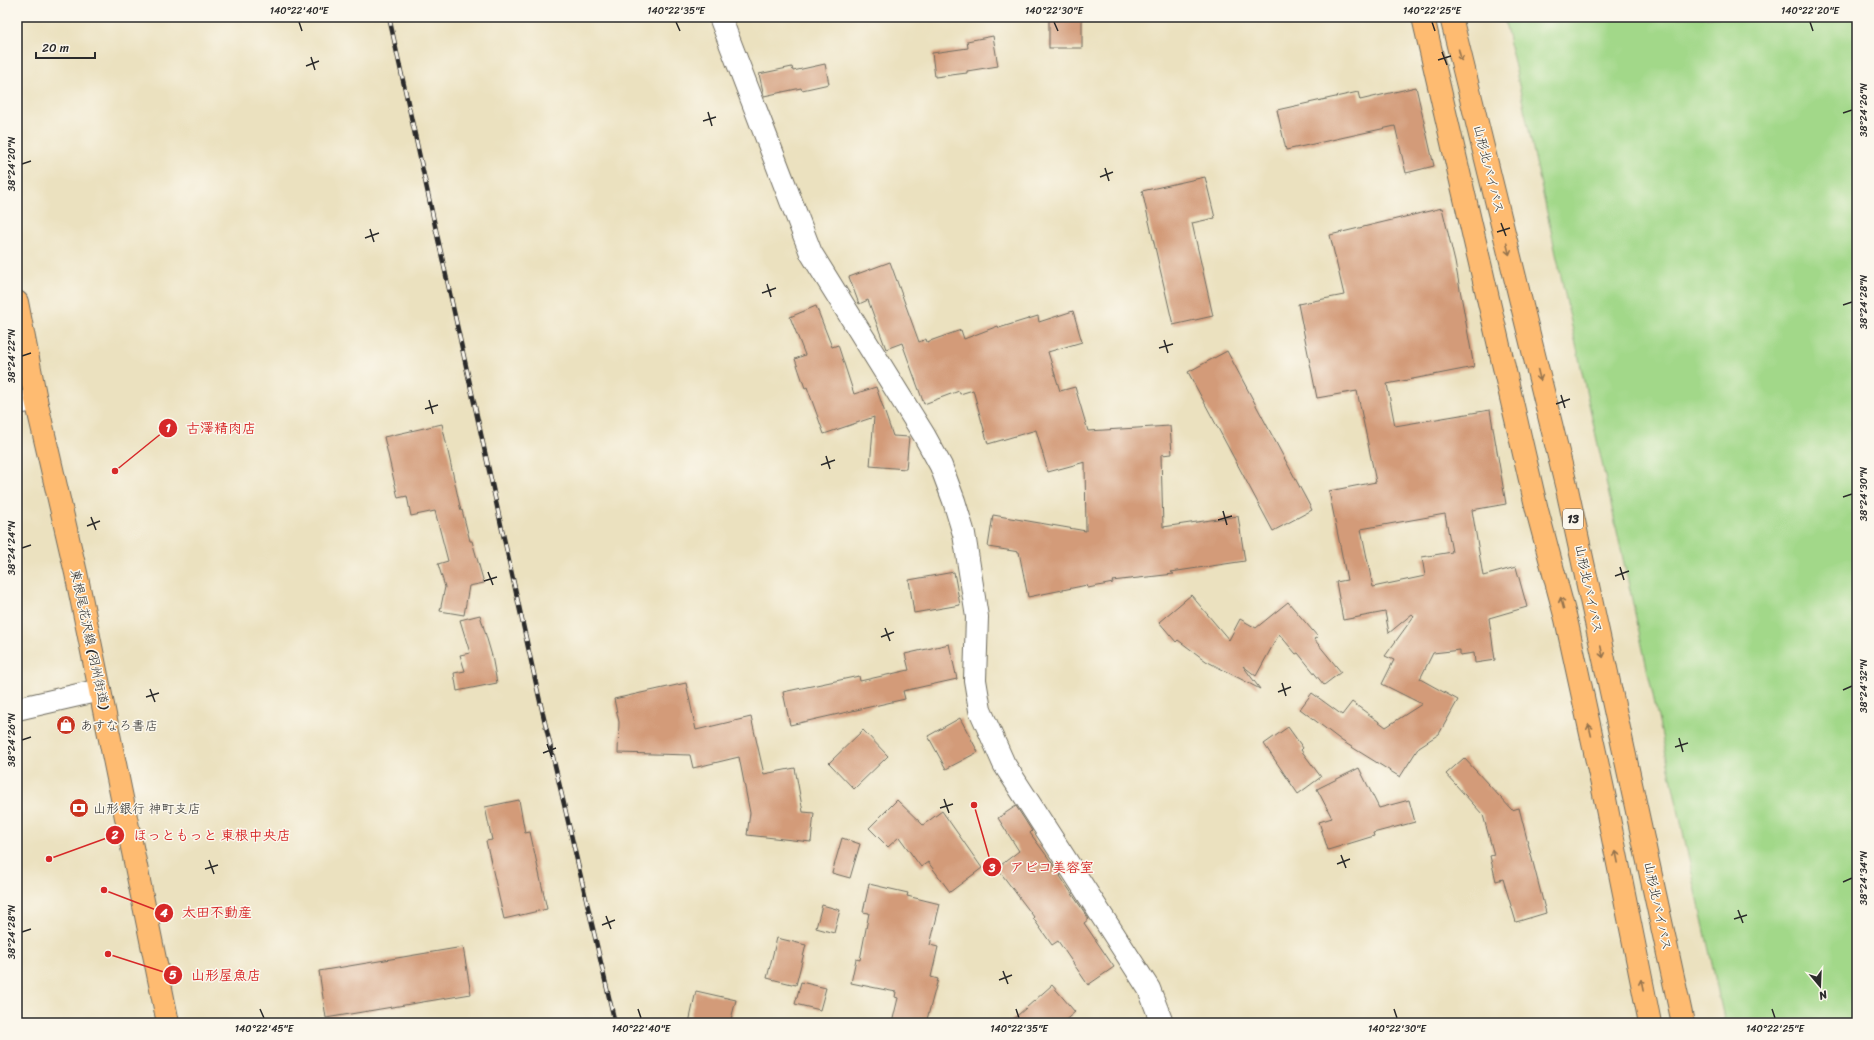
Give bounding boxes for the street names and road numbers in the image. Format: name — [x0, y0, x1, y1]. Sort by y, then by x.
street label: 山形北バイパス — [1467, 122, 1511, 216]
road number: 13 — [1563, 509, 1583, 529]
street label: 山形北バイパス — [1568, 542, 1610, 636]
street label: 東根尾花沢線 (羽州街道) — [64, 567, 116, 712]
street label: 山形北バイパス — [1637, 859, 1679, 953]

